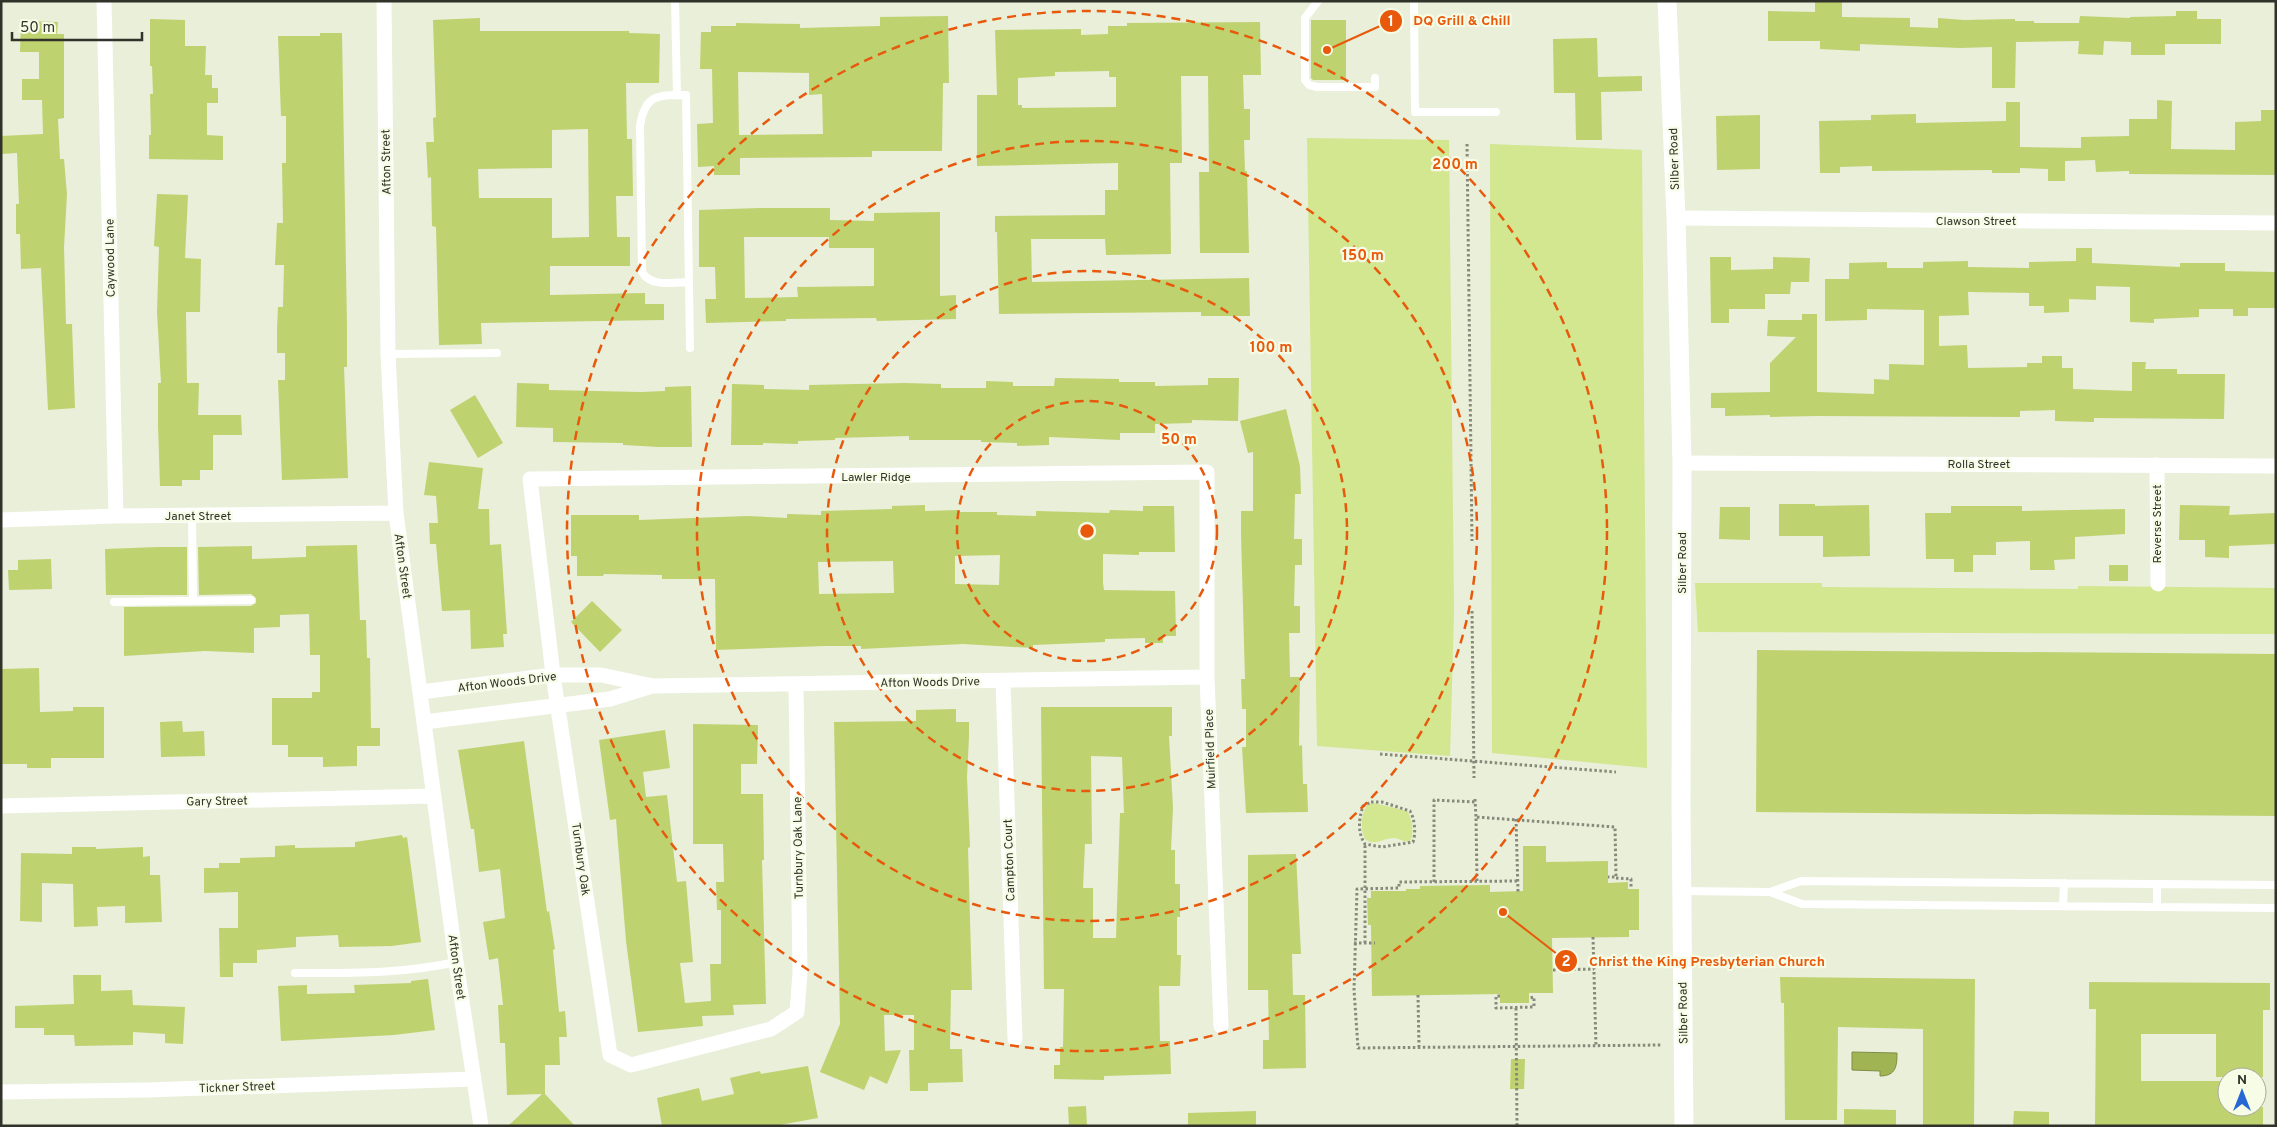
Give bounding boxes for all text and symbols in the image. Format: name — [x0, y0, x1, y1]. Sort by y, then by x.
callout: DQ Grill & Chill — [1379, 6, 1521, 35]
scale bar — [12, 10, 142, 42]
text: 1 — [1388, 13, 1394, 32]
text: DQ Grill & Chill — [1413, 13, 1511, 30]
text: 50 m — [20, 19, 55, 38]
street label: Silber Road — [1666, 128, 1684, 190]
street label: Afton Street — [378, 129, 396, 195]
text: 200 m — [1432, 156, 1478, 175]
street label: Clawson Street — [1936, 214, 2016, 230]
street label: Caywood Lane — [102, 218, 120, 298]
text: 150 m — [1342, 247, 1384, 266]
text: 100 m — [1250, 339, 1292, 358]
text: 50 m — [1161, 431, 1197, 450]
street label: Rolla Street — [1948, 457, 2010, 473]
street label: Lawler Ridge — [841, 470, 911, 486]
street label: Reverse Street — [2150, 485, 2166, 563]
street label: Janet Street — [165, 509, 231, 525]
centre of rings — [1078, 522, 1096, 540]
street label: Afton Street — [390, 532, 415, 600]
street label: Silber Road — [1675, 532, 1691, 594]
street label: Afton Woods Drive — [457, 669, 558, 697]
street label: Afton Woods Drive — [880, 674, 980, 692]
street label: Muirfield Place — [1202, 709, 1220, 789]
street label: Gary Street — [186, 793, 248, 811]
street label: Turnbury Oak Lane — [790, 796, 808, 900]
street label: Campton Court — [1001, 818, 1019, 902]
street label: Turnbury Oak — [567, 822, 593, 897]
street label: Afton Street — [444, 933, 469, 1001]
callout: Christ the King Presbyterian Church — [1554, 946, 1835, 975]
text: 2 — [1561, 953, 1571, 972]
text: Christ the King Presbyterian Church — [1589, 954, 1825, 971]
street label: Silber Road — [1675, 982, 1693, 1044]
north arrow — [2217, 1067, 2267, 1117]
text: N — [2237, 1072, 2247, 1089]
street label: Tickner Street — [199, 1079, 276, 1097]

